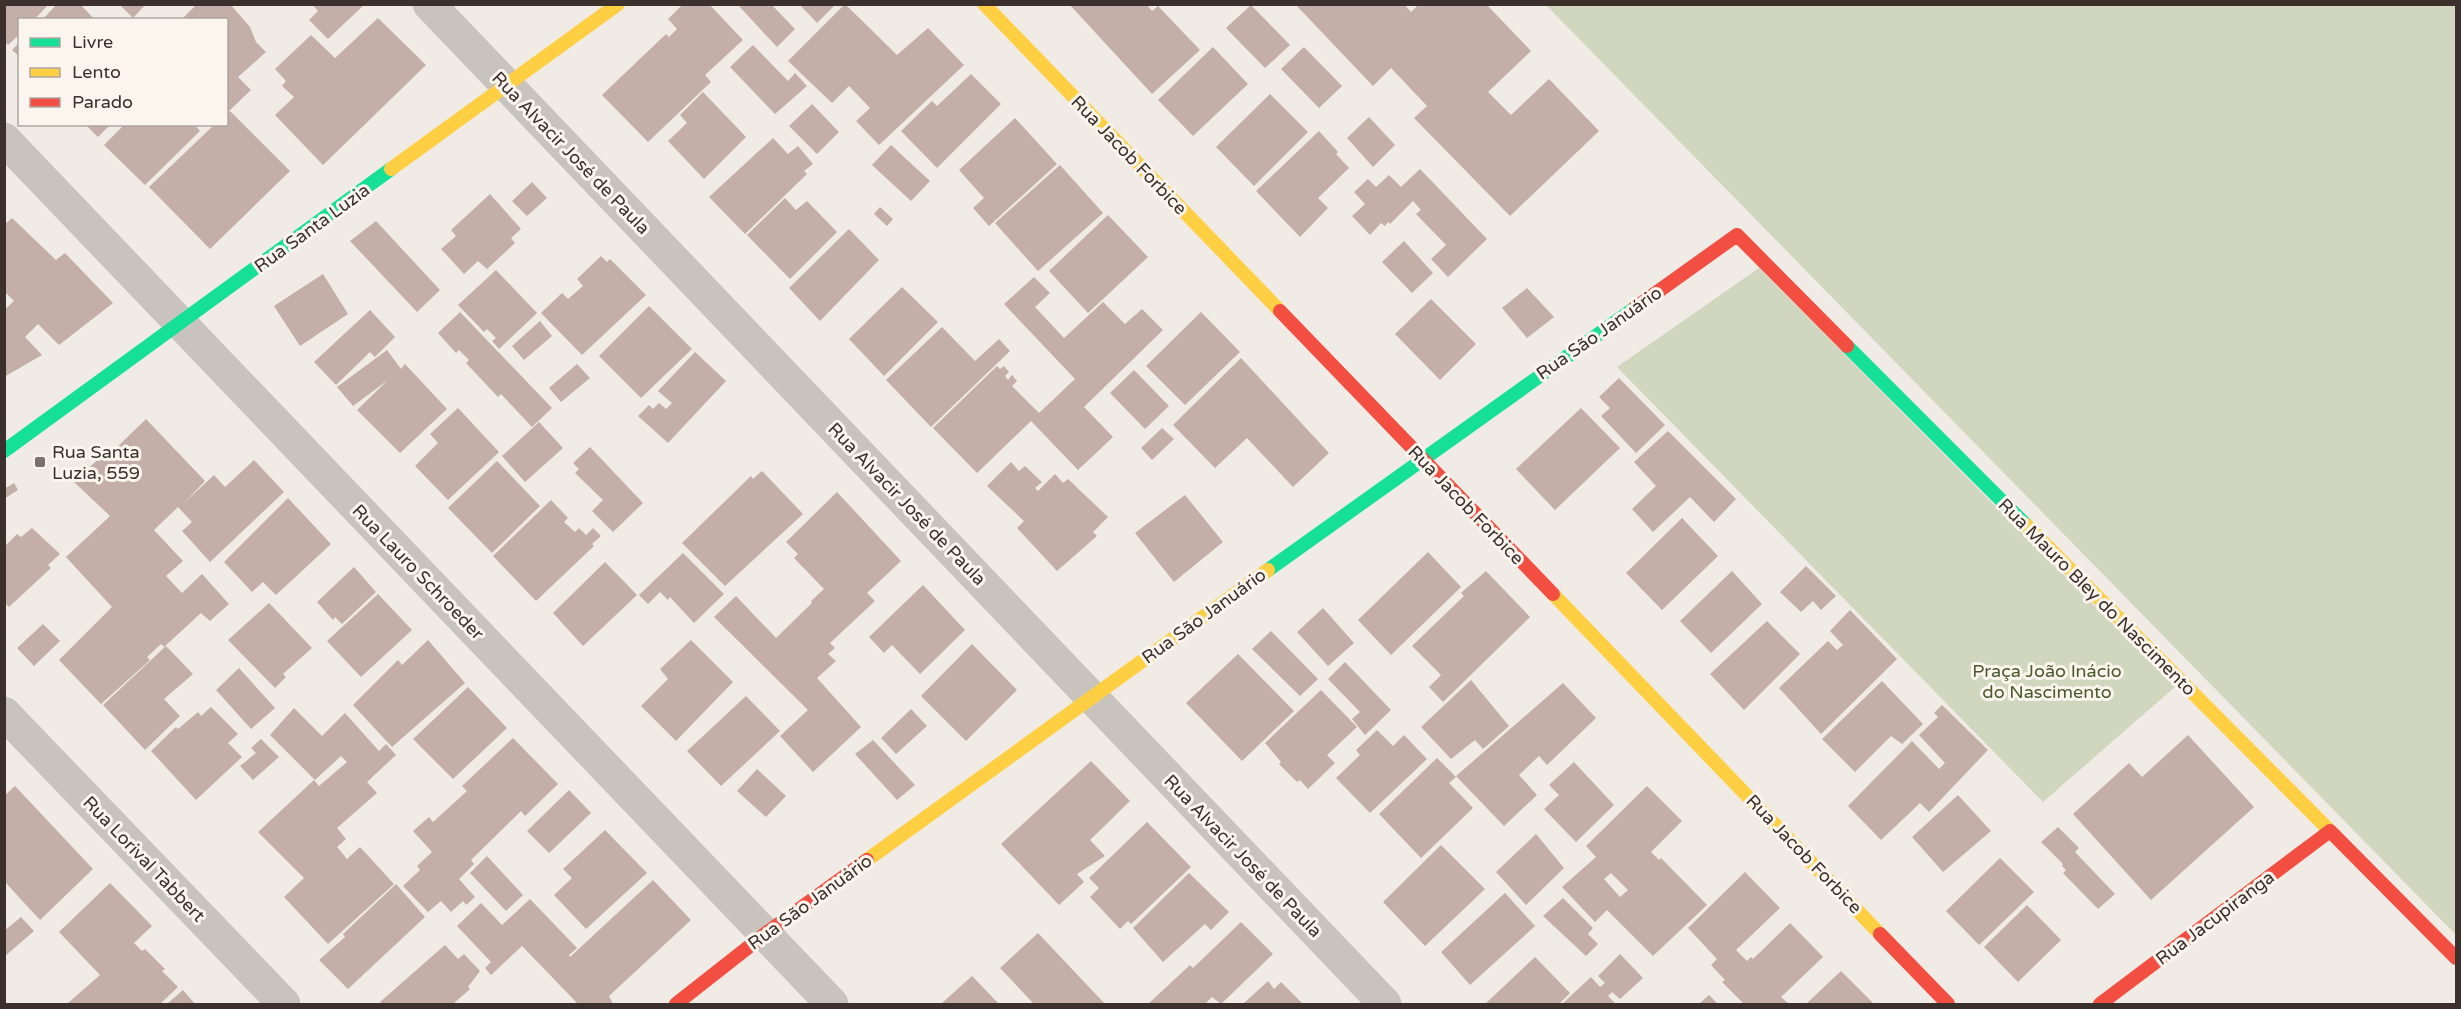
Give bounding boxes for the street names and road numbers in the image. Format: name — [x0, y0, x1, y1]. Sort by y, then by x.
street label: Rua Alvacir José de Paula — [487, 67, 655, 239]
street label: Rua Jacob Forbice — [1066, 91, 1192, 219]
street label: Rua Santa Luzia — [250, 179, 374, 277]
street label: Rua São Januário — [1532, 281, 1666, 385]
street label: Rua Alvacir José de Paula — [823, 418, 991, 590]
street label: Rua Jacob Forbice — [1403, 441, 1529, 569]
street label: Rua Mauro Bley do Nascimento — [1994, 494, 2200, 700]
street label: Rua Lauro Schroeder — [348, 500, 489, 644]
street label: Rua São Januário — [1138, 564, 1270, 668]
street label: Rua Alvacir José de Paula — [1159, 770, 1327, 942]
street label: Rua Jacob Forbice — [1741, 790, 1867, 918]
street label: Rua Lorival Tabbert — [78, 792, 210, 927]
street label: Rua São Januário — [744, 850, 876, 954]
street label: Rua Jacupiranga — [2151, 866, 2279, 970]

